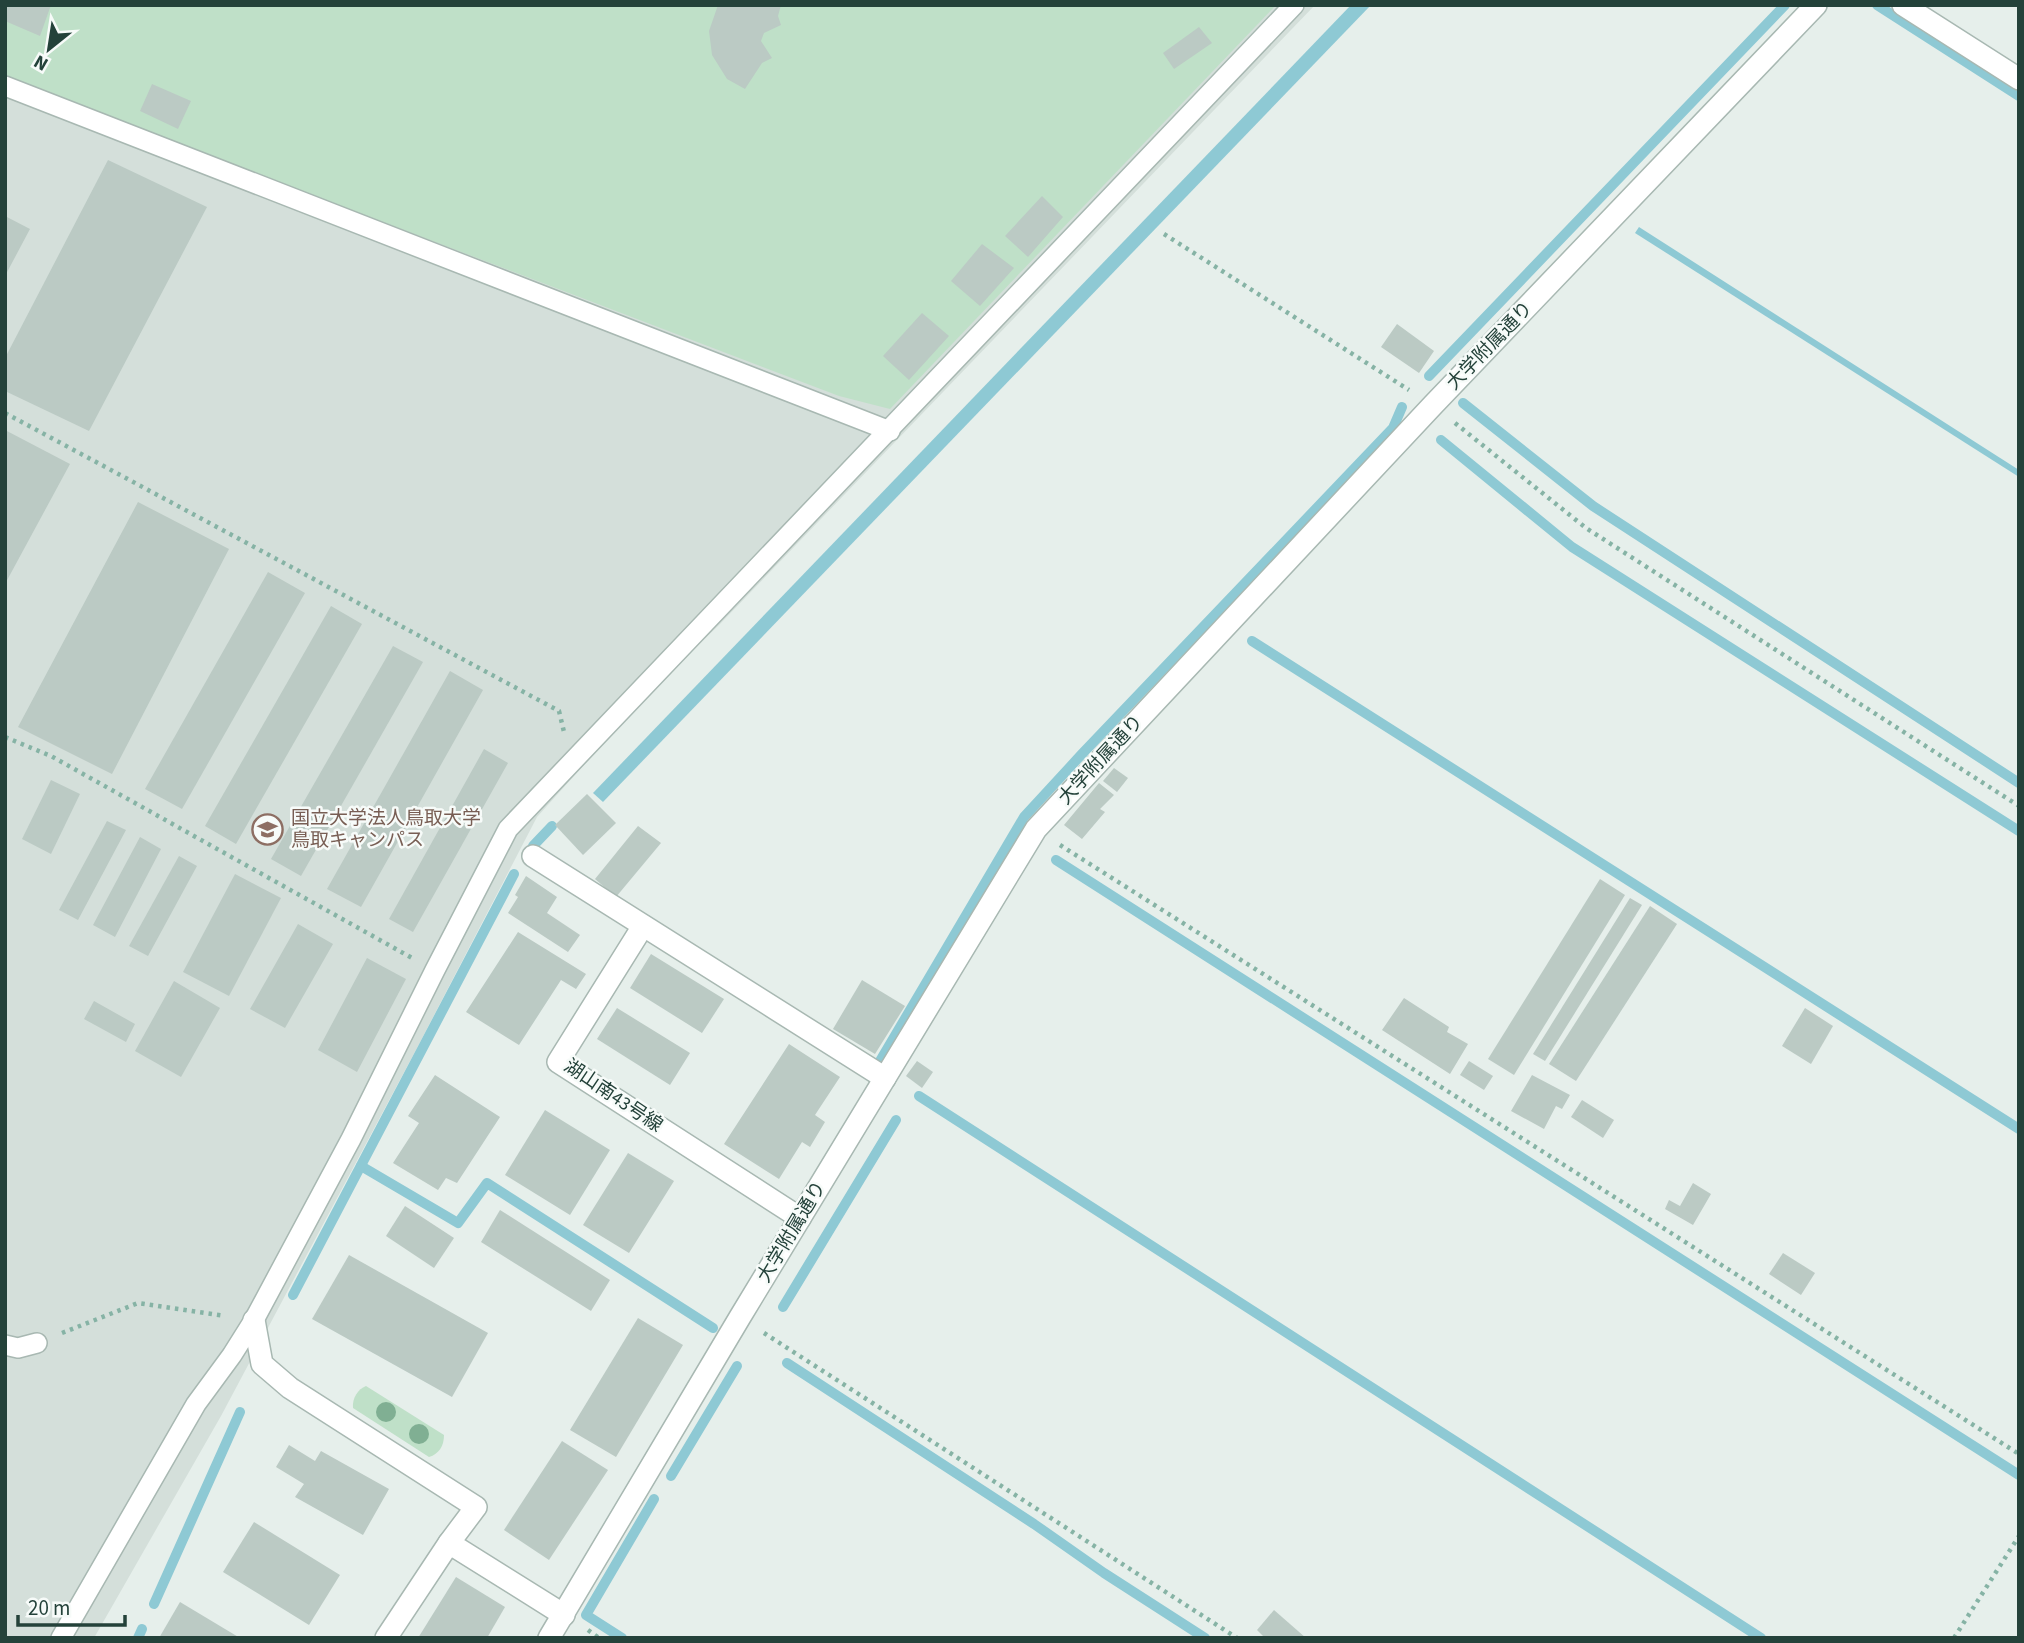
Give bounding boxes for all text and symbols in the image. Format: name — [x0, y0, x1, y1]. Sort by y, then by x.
north arrow — [14, 14, 84, 84]
text: N — [29, 48, 53, 77]
street label: 大学附属通り — [1441, 296, 1539, 396]
street label: 大学附属通り — [1052, 709, 1150, 811]
place label: 国立大学法人鳥取大学 鳥取キャンパス — [291, 805, 481, 854]
school or university icon: 国立大学法人鳥取大学 鳥取キャンパス — [251, 812, 285, 846]
street label: 湖山南43号線 — [558, 1053, 668, 1139]
street label: 大学附属通り — [751, 1176, 833, 1288]
scale bar — [18, 1584, 124, 1628]
text: 20 m — [28, 1593, 70, 1623]

